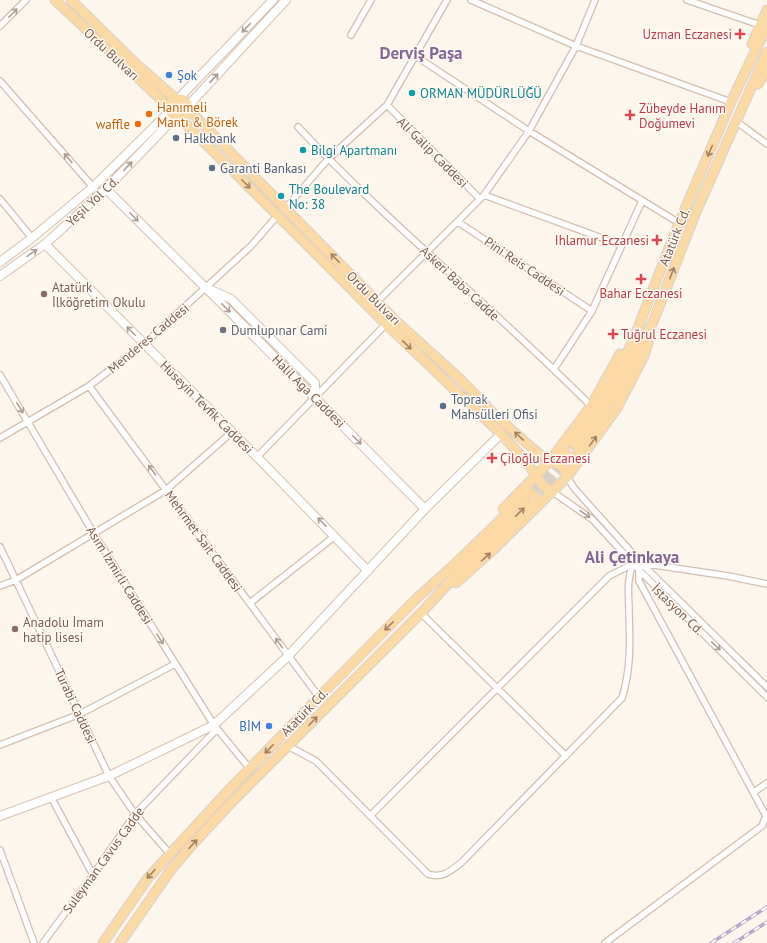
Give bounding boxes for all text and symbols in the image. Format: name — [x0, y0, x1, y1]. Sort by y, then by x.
one-way arrow — [8, 8, 18, 18]
one-way arrow — [241, 23, 251, 33]
street label: Ordu Bulvarı — [80, 24, 143, 84]
place label: Uzman Eczanesi — [643, 26, 732, 43]
marker: Uzman Eczanesi — [735, 29, 745, 39]
district label: Derviş Paşa — [379, 42, 463, 64]
place label: Şok — [177, 67, 198, 84]
marker: Şok — [164, 70, 174, 80]
one-way arrow — [210, 72, 219, 83]
place label: ORMAN MÜDÜRLÜĞÜ — [420, 85, 542, 102]
marker: ORMAN MÜDÜRLÜĞÜ — [407, 88, 417, 98]
place label: Hanımeli Mantı & Börek — [157, 99, 239, 131]
place label: Zübeyde Hanım Doğumevi — [639, 100, 726, 132]
marker: Hanımeli Mantı & Börek — [144, 109, 154, 119]
marker: Zübeyde Hanım Doğumevi — [624, 109, 636, 121]
street label: Ali Galip Caddesi — [393, 113, 472, 192]
place label: waffle — [96, 116, 130, 133]
marker: waffle — [133, 119, 143, 129]
place label: Halkbank — [184, 130, 237, 147]
marker: Halkbank — [171, 133, 181, 143]
place label: Bilgi Apartmanı — [311, 142, 397, 159]
one-way arrow — [706, 144, 714, 156]
marker: Bilgi Apartmanı — [298, 145, 308, 155]
one-way arrow — [63, 153, 72, 163]
place label: Garanti Bankası — [220, 160, 307, 177]
one-way arrow — [124, 161, 133, 171]
marker: Garanti Bankası — [207, 163, 217, 173]
street label: Yeşil Yol Cd. — [62, 172, 122, 230]
one-way arrow — [241, 179, 251, 189]
place label: The Boulevard No: 38 — [289, 181, 369, 213]
marker: The Boulevard No: 38 — [276, 191, 286, 201]
street label: Atatürk Cd. — [655, 206, 694, 268]
one-way arrow — [129, 212, 139, 222]
place label: Ihlamur Eczanesi — [555, 232, 649, 249]
street label: Pini Reis Caddesi — [481, 233, 569, 300]
marker: Ihlamur Eczanesi — [652, 235, 662, 245]
street label: Askeri Baba Cadde — [416, 242, 503, 324]
one-way arrow — [26, 249, 37, 257]
one-way arrow — [330, 253, 340, 263]
one-way arrow — [669, 267, 677, 279]
street label: Ordu Bulvarı — [343, 268, 404, 329]
marker: Bahar Eczanesi — [636, 274, 646, 284]
place label: Atatürk İlköğretim Okulu — [52, 279, 145, 311]
place label: Bahar Eczanesi — [599, 285, 683, 302]
marker: Atatürk İlköğretim Okulu — [39, 289, 49, 299]
street label: Menderes Caddesi — [104, 299, 192, 377]
one-way arrow — [221, 303, 231, 313]
place label: Dumlupınar Cami — [231, 322, 328, 339]
marker: Dumlupınar Cami — [218, 325, 228, 335]
one-way arrow — [126, 326, 136, 336]
place label: Tuğrul Eczanesi — [621, 326, 707, 343]
marker: Tuğrul Eczanesi — [608, 329, 618, 339]
one-way arrow — [402, 340, 412, 349]
street label: Halil Aga Caddesi — [268, 351, 349, 432]
street label: Hüseyin Tevfik Caddesi — [156, 357, 257, 458]
place label: Toprak Mahsülleri Ofisi — [451, 391, 538, 423]
marker: Toprak Mahsülleri Ofisi — [438, 401, 448, 411]
one-way arrow — [17, 402, 25, 414]
one-way arrow — [514, 432, 524, 441]
one-way arrow — [353, 435, 362, 445]
one-way arrow — [588, 436, 597, 447]
place label: Çiloğlu Eczanesi — [500, 450, 590, 467]
marker: Çiloğlu Eczanesi — [487, 453, 497, 463]
one-way arrow — [148, 465, 156, 476]
street label: Mehrmet Sait Caddesi — [161, 487, 246, 595]
one-way arrow — [515, 507, 525, 517]
one-way arrow — [579, 510, 590, 518]
one-way arrow — [317, 517, 327, 527]
street label: Asım İzmirli Caddesi — [83, 523, 157, 628]
district label: Ali Çetinkaya — [585, 546, 679, 568]
one-way arrow — [480, 553, 490, 562]
street label: İstasyon Cd. — [648, 580, 708, 639]
place label: Anadolu İmam hatip lisesi — [23, 614, 104, 646]
one-way arrow — [384, 621, 394, 631]
marker: Anadolu İmam hatip lisesi — [10, 624, 20, 634]
one-way arrow — [156, 633, 164, 644]
one-way arrow — [275, 638, 283, 649]
one-way arrow — [711, 641, 721, 651]
street label: Turabi Caddesi — [51, 666, 100, 746]
street label: Atatürk Cd. — [277, 684, 332, 740]
one-way arrow — [308, 716, 318, 726]
place label: BİM — [239, 718, 261, 735]
marker: BİM — [264, 721, 274, 731]
one-way arrow — [264, 744, 274, 754]
street label: Suleyman Cavus Cadde — [59, 804, 148, 917]
one-way arrow — [188, 839, 198, 849]
one-way arrow — [147, 869, 156, 879]

